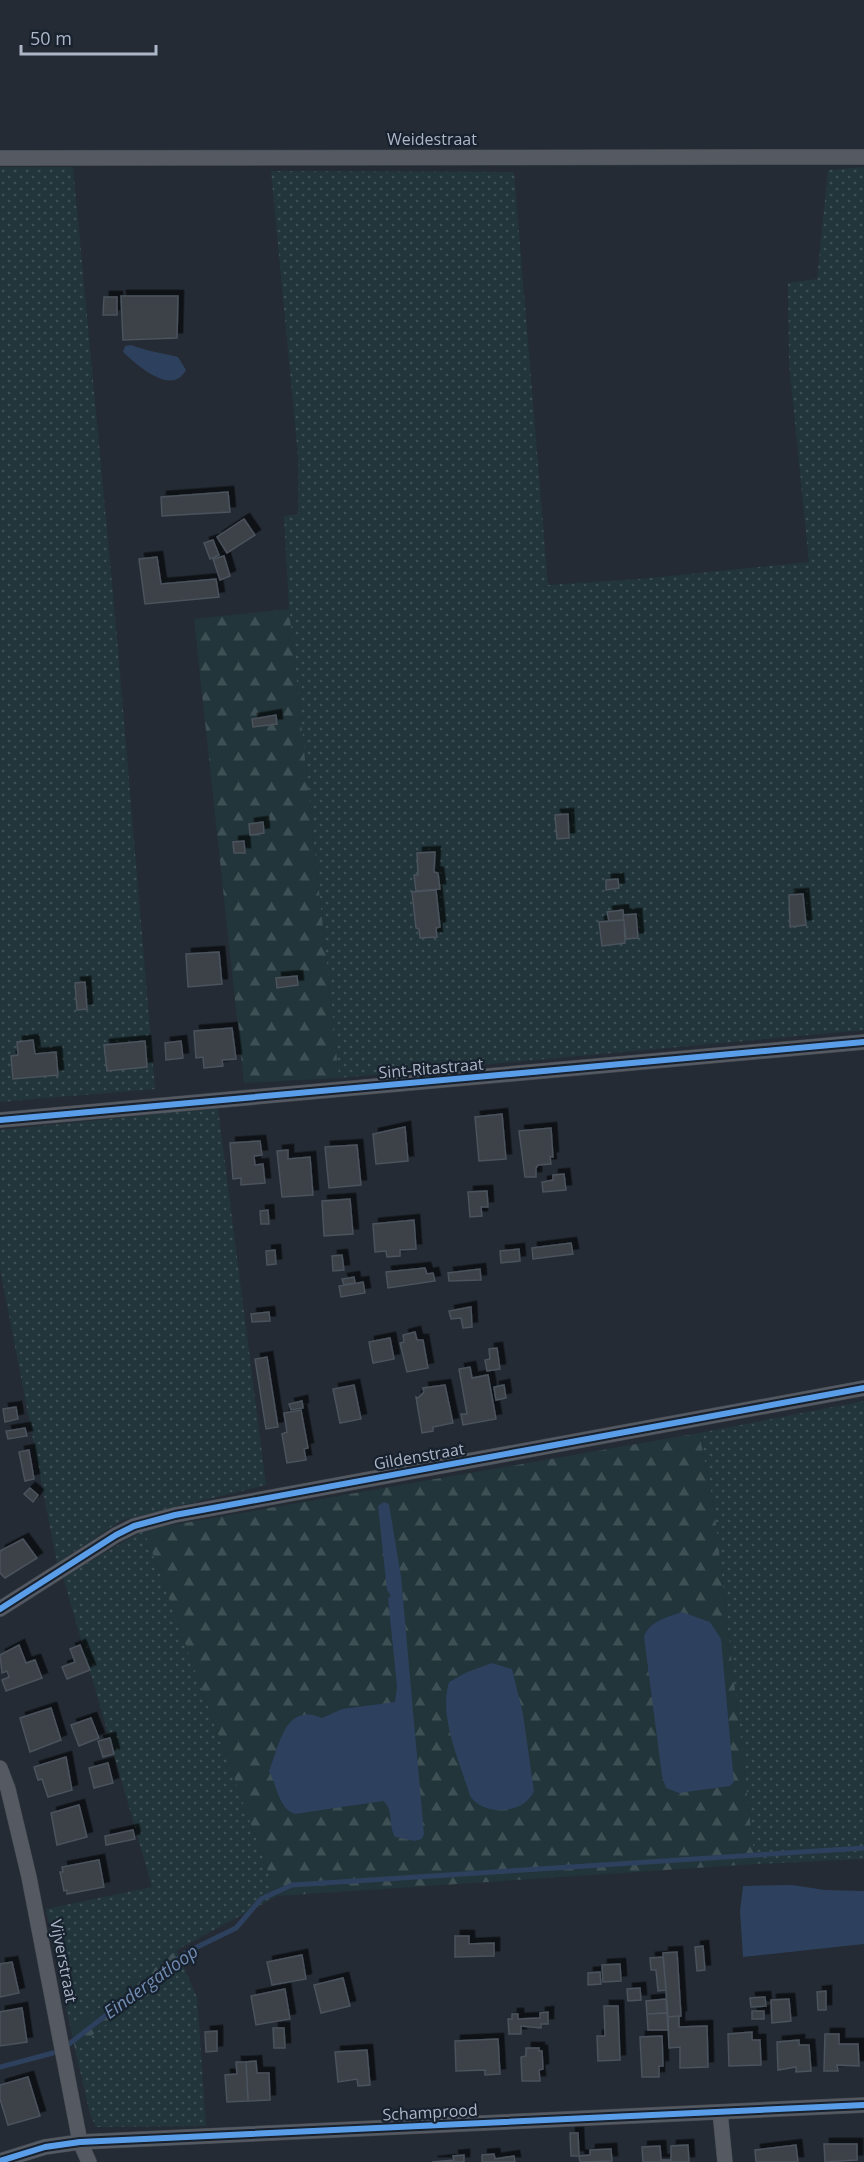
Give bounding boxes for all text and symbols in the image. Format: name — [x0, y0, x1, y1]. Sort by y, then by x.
scale bar — [21, 18, 156, 56]
text: 50 m — [30, 26, 72, 50]
street label: Weidestraat — [387, 128, 477, 150]
street label: Sint-Ritastraat — [378, 1052, 485, 1084]
street label: Gildenstraat — [372, 1437, 466, 1475]
street label: Vijverstraat — [45, 1917, 83, 2005]
water label: Eindergatloop — [98, 1939, 203, 2024]
street label: Schamprood — [382, 2099, 478, 2125]

